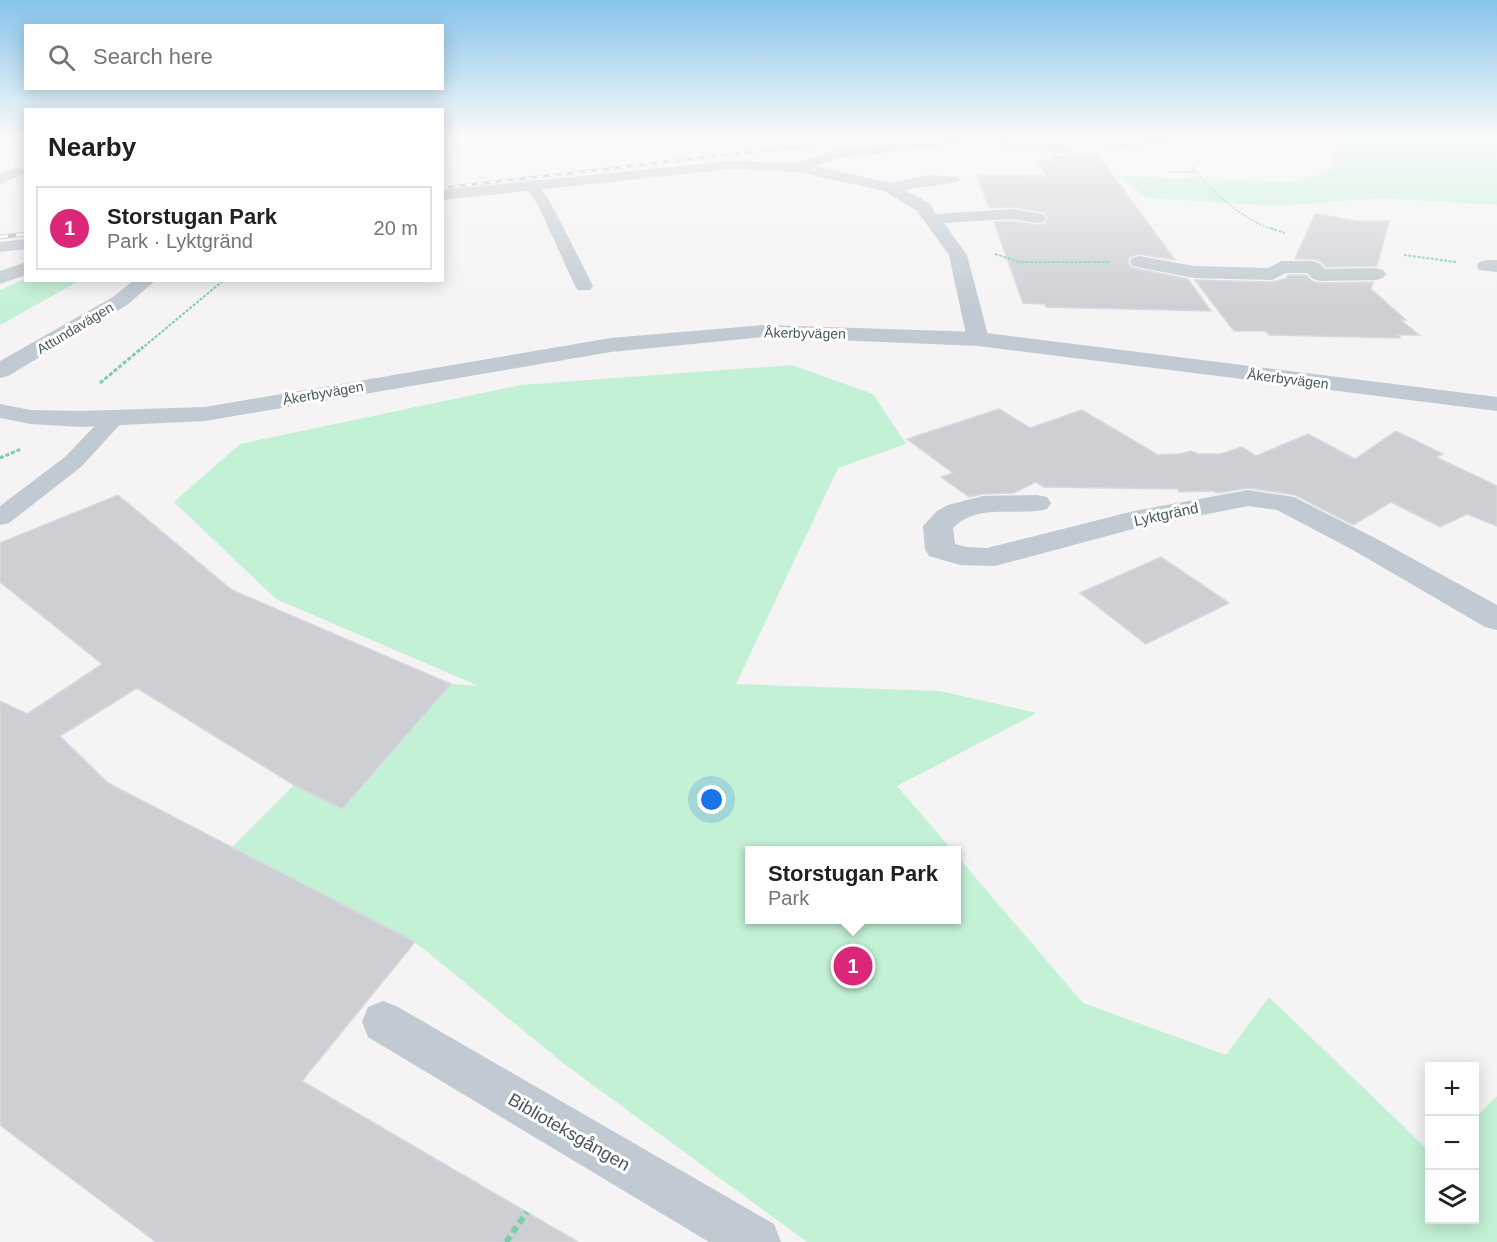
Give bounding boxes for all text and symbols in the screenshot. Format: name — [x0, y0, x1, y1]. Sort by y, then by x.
search box — [24, 24, 444, 90]
icon: search — [45, 41, 78, 74]
text: Search here — [93, 44, 213, 69]
text: Nearby — [48, 132, 136, 162]
text: Storstugan Park — [107, 204, 277, 229]
text: 1 — [64, 217, 75, 239]
text: 20 m — [374, 217, 418, 239]
text: Park · Lyktgränd — [107, 230, 253, 252]
street label: Attundavägen — [34, 299, 116, 357]
street label: Åkerbyvägen — [764, 324, 846, 342]
street label: Åkerbyvägen — [1246, 366, 1330, 392]
street label: Åkerbyvägen — [281, 378, 365, 408]
street label: Lyktgränd — [1132, 499, 1200, 529]
your location — [697, 785, 726, 814]
popup — [745, 846, 961, 924]
text: Storstugan Park — [768, 861, 938, 886]
text: Park — [768, 887, 809, 909]
pin: 1 — [834, 944, 872, 988]
map controls — [1425, 1062, 1479, 1224]
button: + — [1425, 1062, 1479, 1116]
street label: Biblioteksgången — [505, 1089, 633, 1175]
button: − — [1425, 1116, 1479, 1170]
button: layers — [1425, 1170, 1479, 1224]

